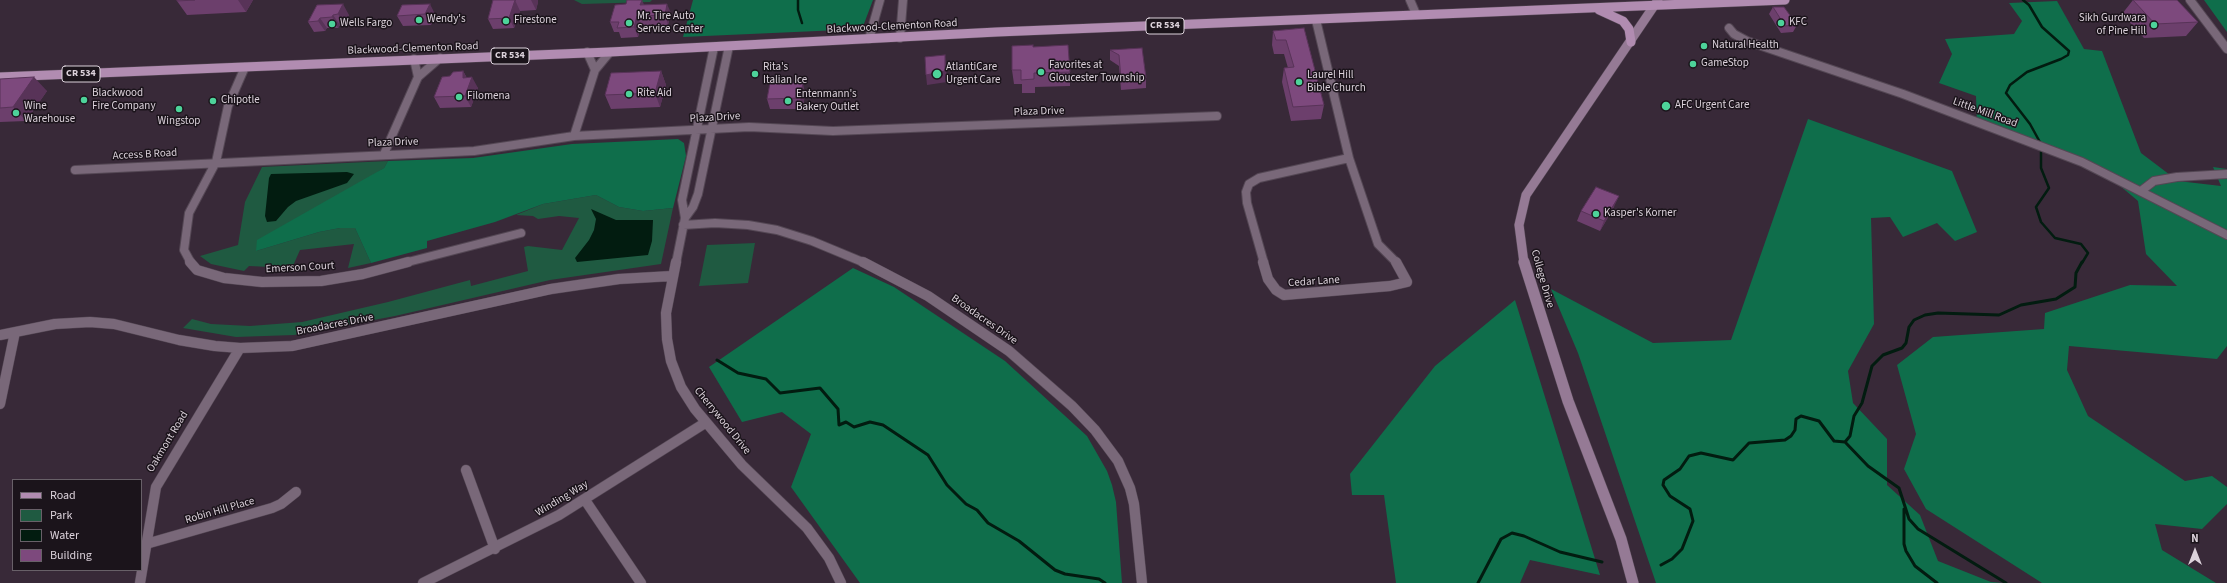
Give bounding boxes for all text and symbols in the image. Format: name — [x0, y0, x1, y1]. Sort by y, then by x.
place label: Mr. Tire Auto Service Center — [637, 10, 703, 36]
place label: Sikh Gurdwara of Pine Hill — [2079, 12, 2146, 38]
place label: Wendy's — [427, 13, 465, 27]
place label: Firestone — [514, 14, 557, 28]
marker: Wendy's — [414, 15, 424, 25]
marker: Firestone — [501, 16, 511, 26]
place label: KFC — [1789, 16, 1807, 30]
place label: Wells Fargo — [340, 17, 392, 31]
street label: Blackwood-Clementon Road — [826, 17, 958, 37]
marker: Mr. Tire Auto Service Center — [624, 18, 634, 28]
road number: CR 534 — [1146, 18, 1184, 34]
marker: KFC — [1776, 18, 1786, 28]
marker: Wells Fargo — [327, 19, 337, 29]
marker: Sikh Gurdwara of Pine Hill — [2149, 20, 2159, 30]
place label: Natural Health — [1712, 39, 1779, 53]
street label: Blackwood-Clementon Road — [347, 40, 479, 58]
marker: Natural Health — [1699, 41, 1709, 51]
road number: CR 534 — [491, 48, 529, 64]
place label: GameStop — [1701, 57, 1749, 71]
place label: Favorites at Gloucester Township — [1049, 59, 1145, 85]
marker: GameStop — [1688, 59, 1698, 69]
place label: Rita's Italian Ice — [763, 61, 807, 87]
place label: AtlantiCare Urgent Care — [946, 61, 1001, 87]
road number: CR 534 — [62, 66, 100, 82]
marker: Favorites at Gloucester Township — [1036, 67, 1046, 77]
marker: AtlantiCare Urgent Care — [931, 68, 943, 80]
marker: Rita's Italian Ice — [750, 69, 760, 79]
place label: Laurel Hill Bible Church — [1307, 69, 1366, 95]
marker: Laurel Hill Bible Church — [1294, 77, 1304, 87]
place label: Blackwood Fire Company — [92, 87, 156, 113]
place label: Rite Aid — [637, 87, 672, 101]
place label: Entenmann's Bakery Outlet — [796, 88, 859, 114]
marker: Rite Aid — [624, 89, 634, 99]
place label: Filomena — [467, 90, 510, 104]
marker: Filomena — [454, 92, 464, 102]
place label: Chipotle — [221, 94, 260, 108]
marker: Blackwood Fire Company — [79, 95, 89, 105]
street label: Little Mill Road — [1951, 95, 2019, 131]
marker: Chipotle — [208, 96, 218, 106]
marker: Entenmann's Bakery Outlet — [783, 96, 793, 106]
place label: AFC Urgent Care — [1675, 99, 1749, 113]
place label: Wine Warehouse — [24, 100, 75, 126]
marker: AFC Urgent Care — [1660, 100, 1672, 112]
marker: Wingstop — [174, 104, 184, 114]
street label: Plaza Drive — [1013, 105, 1065, 119]
marker: Wine Warehouse — [11, 108, 21, 118]
street label: Plaza Drive — [689, 110, 741, 126]
place label: Wingstop — [158, 115, 200, 129]
street label: Plaza Drive — [367, 136, 419, 150]
street label: Access B Road — [112, 147, 178, 163]
place label: Kasper's Korner — [1604, 207, 1677, 221]
marker: Kasper's Korner — [1591, 209, 1601, 219]
street label: College Drive — [1527, 248, 1557, 310]
street label: Emerson Court — [265, 260, 335, 276]
street label: Cedar Lane — [1288, 274, 1340, 290]
street label: Broadacres Drive — [948, 292, 1020, 348]
street label: Broadacres Drive — [295, 311, 375, 339]
street label: Cherrywood Drive — [691, 385, 753, 457]
street label: Oakmont Road — [145, 409, 191, 475]
street label: Winding Way — [533, 478, 591, 520]
legend — [12, 479, 142, 571]
text: Road — [50, 487, 76, 504]
street label: Robin Hill Place — [184, 495, 256, 527]
text: Park — [50, 507, 72, 524]
text: Water — [50, 527, 79, 544]
north arrow — [2175, 531, 2215, 571]
text: N — [2191, 531, 2199, 546]
text: Building — [50, 547, 92, 564]

